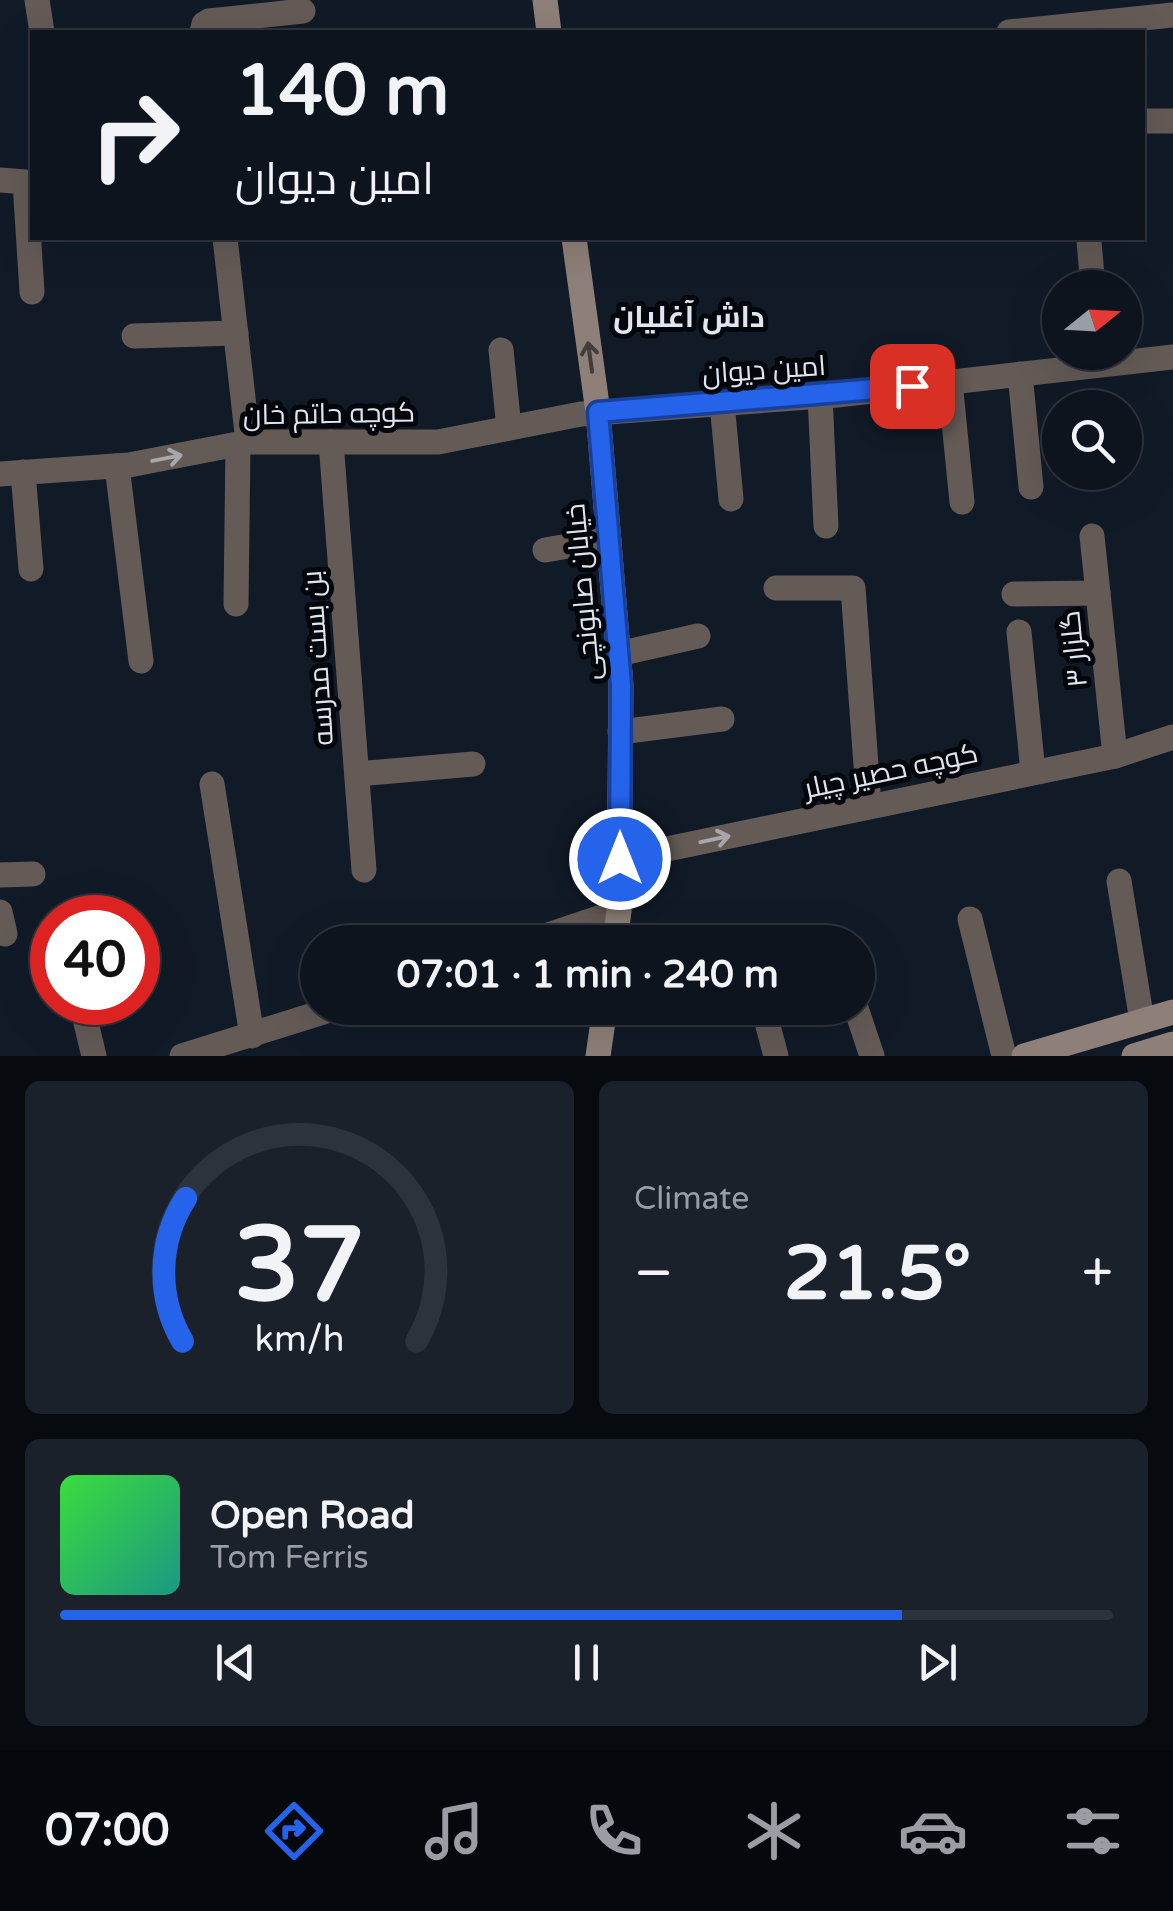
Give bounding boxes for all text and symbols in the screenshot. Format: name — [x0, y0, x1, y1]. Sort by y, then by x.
text: 140 m — [235, 50, 449, 134]
icon: right — [70, 70, 200, 200]
text: امین دیوان — [235, 153, 434, 207]
north arrow — [1042, 270, 1142, 370]
map controls — [1042, 270, 1142, 490]
district label: داش آغلیان — [613, 299, 765, 336]
one-way arrow — [580, 341, 599, 373]
pin — [870, 344, 955, 429]
street label: امین دیوان — [701, 349, 827, 391]
icon: arrive — [885, 359, 940, 414]
button: search — [1042, 390, 1142, 490]
street label: کوچه حاتم خان — [243, 396, 415, 434]
one-way arrow — [150, 447, 182, 466]
street label: خیابان صابونچی — [558, 502, 609, 682]
street label: بن بست مدرسه — [295, 569, 341, 747]
street label: گلزار ۳ — [1053, 609, 1095, 689]
street label: کوچه حصیر چیلر — [799, 736, 981, 807]
position arrow — [568, 807, 672, 911]
one-way arrow — [698, 828, 730, 847]
speed limit sign: 40 — [30, 895, 160, 1025]
text: 07:01 · 1 min · 240 m — [396, 952, 779, 998]
text: Climate — [634, 1180, 749, 1218]
text: 37 — [234, 1204, 365, 1329]
text: 21.5° — [784, 1229, 971, 1319]
text: − — [634, 1241, 673, 1307]
text: + — [1082, 1241, 1113, 1307]
text: km/h — [255, 1318, 344, 1361]
text: Open Road — [210, 1493, 415, 1539]
text: Tom Ferris — [210, 1539, 369, 1577]
icon: previous — [208, 1635, 263, 1690]
icon: pause — [559, 1635, 614, 1690]
icon: next — [910, 1635, 965, 1690]
icon: directions — [259, 1796, 329, 1866]
icon: music — [419, 1796, 489, 1866]
icon: phone — [579, 1796, 649, 1866]
icon: climate — [739, 1796, 809, 1866]
icon: car — [898, 1796, 968, 1866]
icon: filters — [1058, 1796, 1128, 1866]
text: 07:00 — [45, 1804, 170, 1858]

